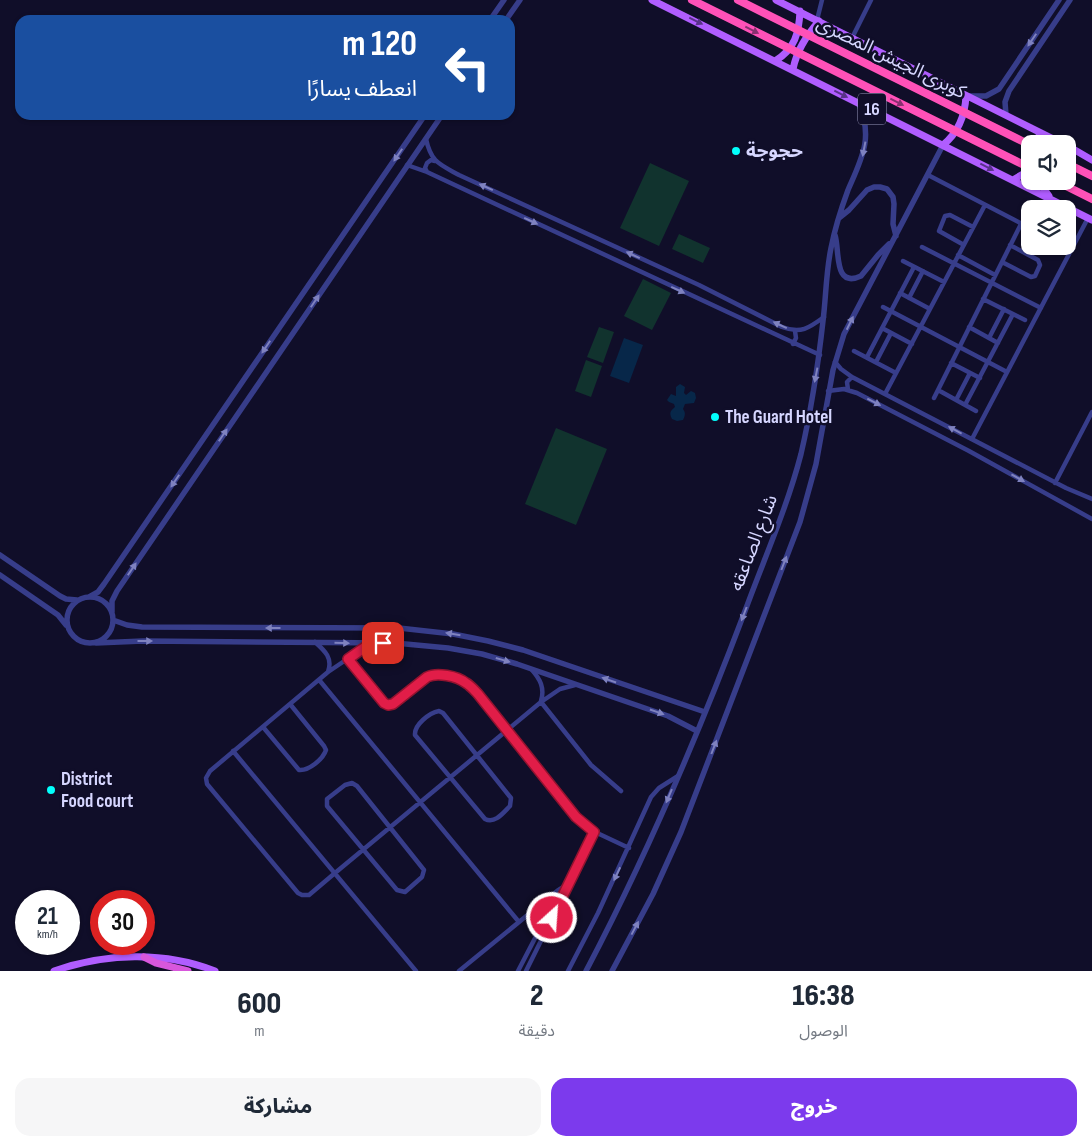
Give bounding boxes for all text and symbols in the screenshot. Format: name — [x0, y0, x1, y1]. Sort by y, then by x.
street label: كوبرى الجيش المصرى — [813, 12, 970, 105]
one-way arrow — [689, 17, 703, 25]
text: 120 m — [342, 23, 417, 66]
one-way arrow — [745, 26, 759, 34]
one-way arrow — [1027, 34, 1037, 47]
icon: left — [435, 35, 500, 100]
text: انعطف يسارًا — [307, 76, 417, 103]
one-way arrow — [834, 90, 849, 98]
road number: 16 — [858, 94, 886, 125]
one-way arrow — [890, 98, 904, 106]
map controls — [1021, 135, 1076, 255]
button: sound — [1021, 135, 1076, 190]
place label: حجوجة — [746, 140, 803, 163]
one-way arrow — [860, 142, 868, 157]
marker: حجوجة — [730, 145, 742, 157]
one-way arrow — [393, 148, 403, 162]
one-way arrow — [979, 163, 994, 171]
one-way arrow — [479, 183, 493, 191]
button: layers — [1021, 200, 1076, 255]
one-way arrow — [524, 217, 538, 225]
one-way arrow — [626, 250, 640, 258]
one-way arrow — [671, 286, 685, 294]
one-way arrow — [310, 294, 320, 308]
one-way arrow — [846, 315, 854, 330]
one-way arrow — [773, 321, 787, 329]
one-way arrow — [262, 340, 271, 354]
one-way arrow — [811, 367, 819, 383]
one-way arrow — [867, 398, 881, 406]
place label: The Guard Hotel — [725, 406, 832, 429]
marker: The Guard Hotel — [709, 411, 721, 423]
one-way arrow — [947, 426, 962, 434]
one-way arrow — [218, 428, 228, 442]
one-way arrow — [170, 474, 180, 488]
one-way arrow — [1010, 474, 1025, 482]
street label: شارع الصاعقه — [725, 492, 784, 595]
one-way arrow — [780, 555, 788, 570]
one-way arrow — [127, 563, 137, 576]
one-way arrow — [739, 606, 747, 621]
pin — [362, 622, 404, 664]
one-way arrow — [265, 624, 281, 632]
icon: arrive — [369, 629, 397, 657]
one-way arrow — [445, 629, 461, 637]
one-way arrow — [137, 637, 153, 645]
one-way arrow — [334, 639, 350, 647]
one-way arrow — [496, 656, 511, 664]
one-way arrow — [601, 675, 616, 683]
one-way arrow — [649, 709, 664, 716]
one-way arrow — [711, 740, 718, 755]
place label: District Food court — [61, 768, 133, 813]
marker: District Food court — [45, 784, 57, 796]
one-way arrow — [664, 789, 672, 803]
one-way arrow — [612, 867, 620, 881]
speed limit sign: 30 — [90, 890, 155, 955]
position arrow — [525, 891, 577, 943]
text: 21 — [37, 901, 58, 932]
one-way arrow — [631, 921, 639, 936]
text: km/h — [37, 927, 58, 942]
text: 2 — [530, 978, 543, 1014]
text: 16:38 — [792, 978, 855, 1014]
text: 600 — [237, 986, 281, 1022]
text: m — [254, 1022, 264, 1041]
text: دقيقة — [519, 1022, 555, 1041]
text: الوصول — [799, 1022, 848, 1041]
button: مشاركة — [15, 1078, 541, 1136]
button: خروج — [551, 1078, 1077, 1136]

